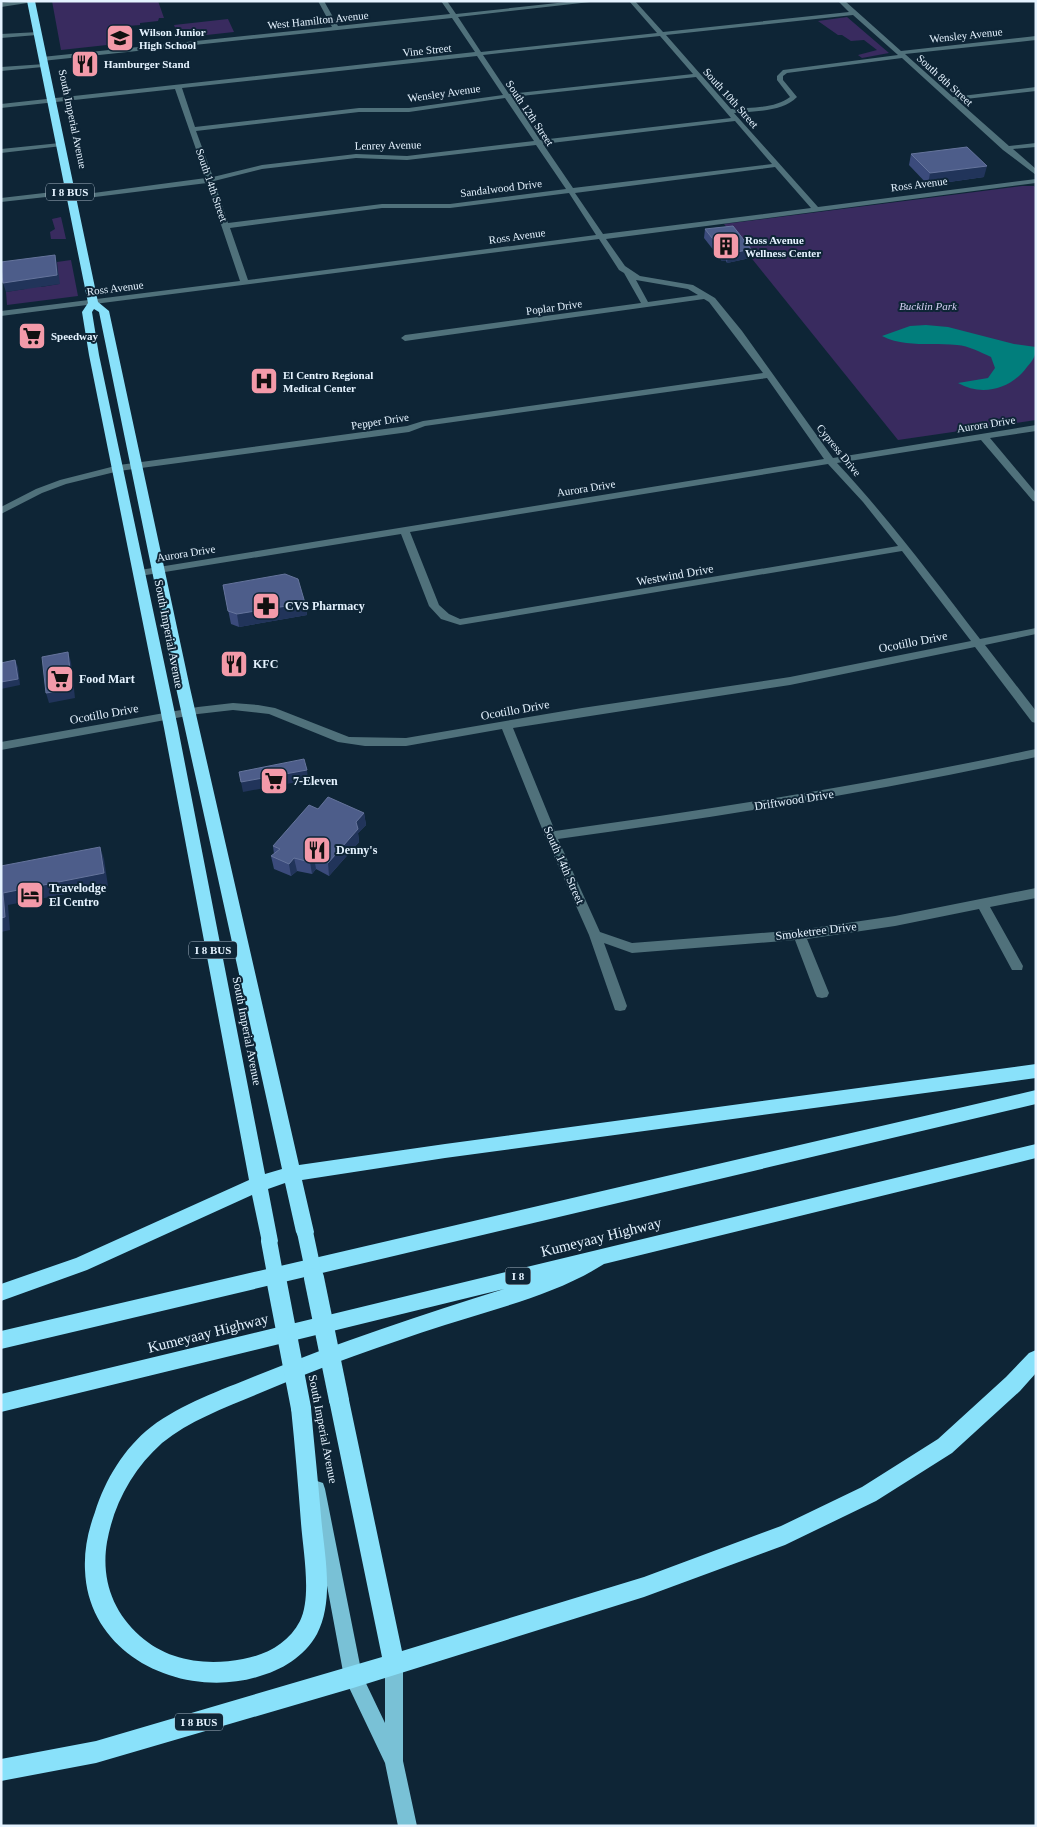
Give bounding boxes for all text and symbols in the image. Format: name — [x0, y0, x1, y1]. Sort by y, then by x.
street label: West Hamilton Avenue — [267, 9, 369, 31]
school or university icon: Wilson Junior High School — [105, 23, 135, 53]
street label: Wensley Avenue — [929, 25, 1003, 45]
place label: Wilson Junior High School — [139, 26, 206, 51]
street label: Vine Street — [402, 41, 452, 59]
restaurant icon: Hamburger Stand — [70, 49, 100, 79]
street label: South 8th Street — [915, 52, 975, 108]
place label: Hamburger Stand — [104, 58, 190, 70]
street label: South 10th Street — [701, 66, 761, 130]
street label: South Imperial Avenue — [57, 68, 89, 170]
street label: South 12th Street — [504, 78, 556, 148]
street label: Wensley Avenue — [407, 82, 481, 104]
street label: Lenrey Avenue — [355, 138, 422, 152]
street label: South 14th Street — [194, 147, 230, 223]
street label: Ross Avenue — [890, 175, 948, 193]
street label: Sandalwood Drive — [459, 177, 543, 199]
road number: I 8 BUS — [46, 183, 94, 200]
street label: Ross Avenue — [488, 226, 546, 246]
building icon: Ross Avenue Wellness Center — [711, 231, 741, 261]
place label: Ross Avenue Wellness Center — [745, 234, 821, 259]
street label: Ross Avenue — [86, 279, 144, 297]
street label: Poplar Drive — [525, 297, 583, 317]
park label: Bucklin Park — [899, 300, 958, 312]
supermarket icon: Speedway — [17, 321, 47, 351]
place label: Speedway — [51, 330, 99, 342]
hospital icon: El Centro Regional Medical Center — [249, 366, 279, 396]
place label: El Centro Regional Medical Center — [283, 369, 373, 394]
street label: Pepper Drive — [350, 410, 410, 431]
street label: Aurora Drive — [956, 413, 1016, 435]
street label: Cypress Drive — [814, 422, 864, 478]
street label: Aurora Drive — [556, 477, 616, 499]
street label: Aurora Drive — [156, 542, 216, 564]
street label: Westwind Drive — [635, 561, 715, 589]
street label: South Imperial Avenue — [152, 578, 186, 690]
pharmacy icon: CVS Pharmacy — [251, 591, 281, 621]
place label: CVS Pharmacy — [285, 599, 365, 613]
street label: Ocotillo Drive — [877, 628, 949, 656]
restaurant icon: KFC — [219, 649, 249, 679]
place label: KFC — [253, 657, 278, 671]
supermarket icon: Food Mart — [45, 664, 75, 694]
place label: Food Mart — [79, 672, 135, 686]
street label: Ocotillo Drive — [479, 697, 551, 723]
street label: Ocotillo Drive — [68, 701, 140, 727]
supermarket icon: 7-Eleven — [259, 766, 289, 796]
place label: 7-Eleven — [293, 774, 338, 788]
street label: Driftwood Drive — [753, 787, 835, 813]
street label: South 14th Street — [541, 824, 588, 907]
restaurant icon: Denny's — [302, 835, 332, 865]
place label: Denny's — [336, 843, 378, 857]
hotel icon: Travelodge El Centro — [15, 880, 45, 910]
place label: Travelodge El Centro — [49, 881, 107, 909]
street label: Smoketree Drive — [775, 919, 857, 943]
road number: I 8 BUS — [189, 942, 237, 958]
street label: South Imperial Avenue — [230, 975, 264, 1087]
street label: Kumeyaay Highway — [539, 1214, 663, 1260]
road number: I 8 — [506, 1268, 530, 1284]
street label: Kumeyaay Highway — [146, 1310, 270, 1356]
street label: South Imperial Avenue — [306, 1373, 340, 1485]
road number: I 8 BUS — [175, 1714, 223, 1730]

